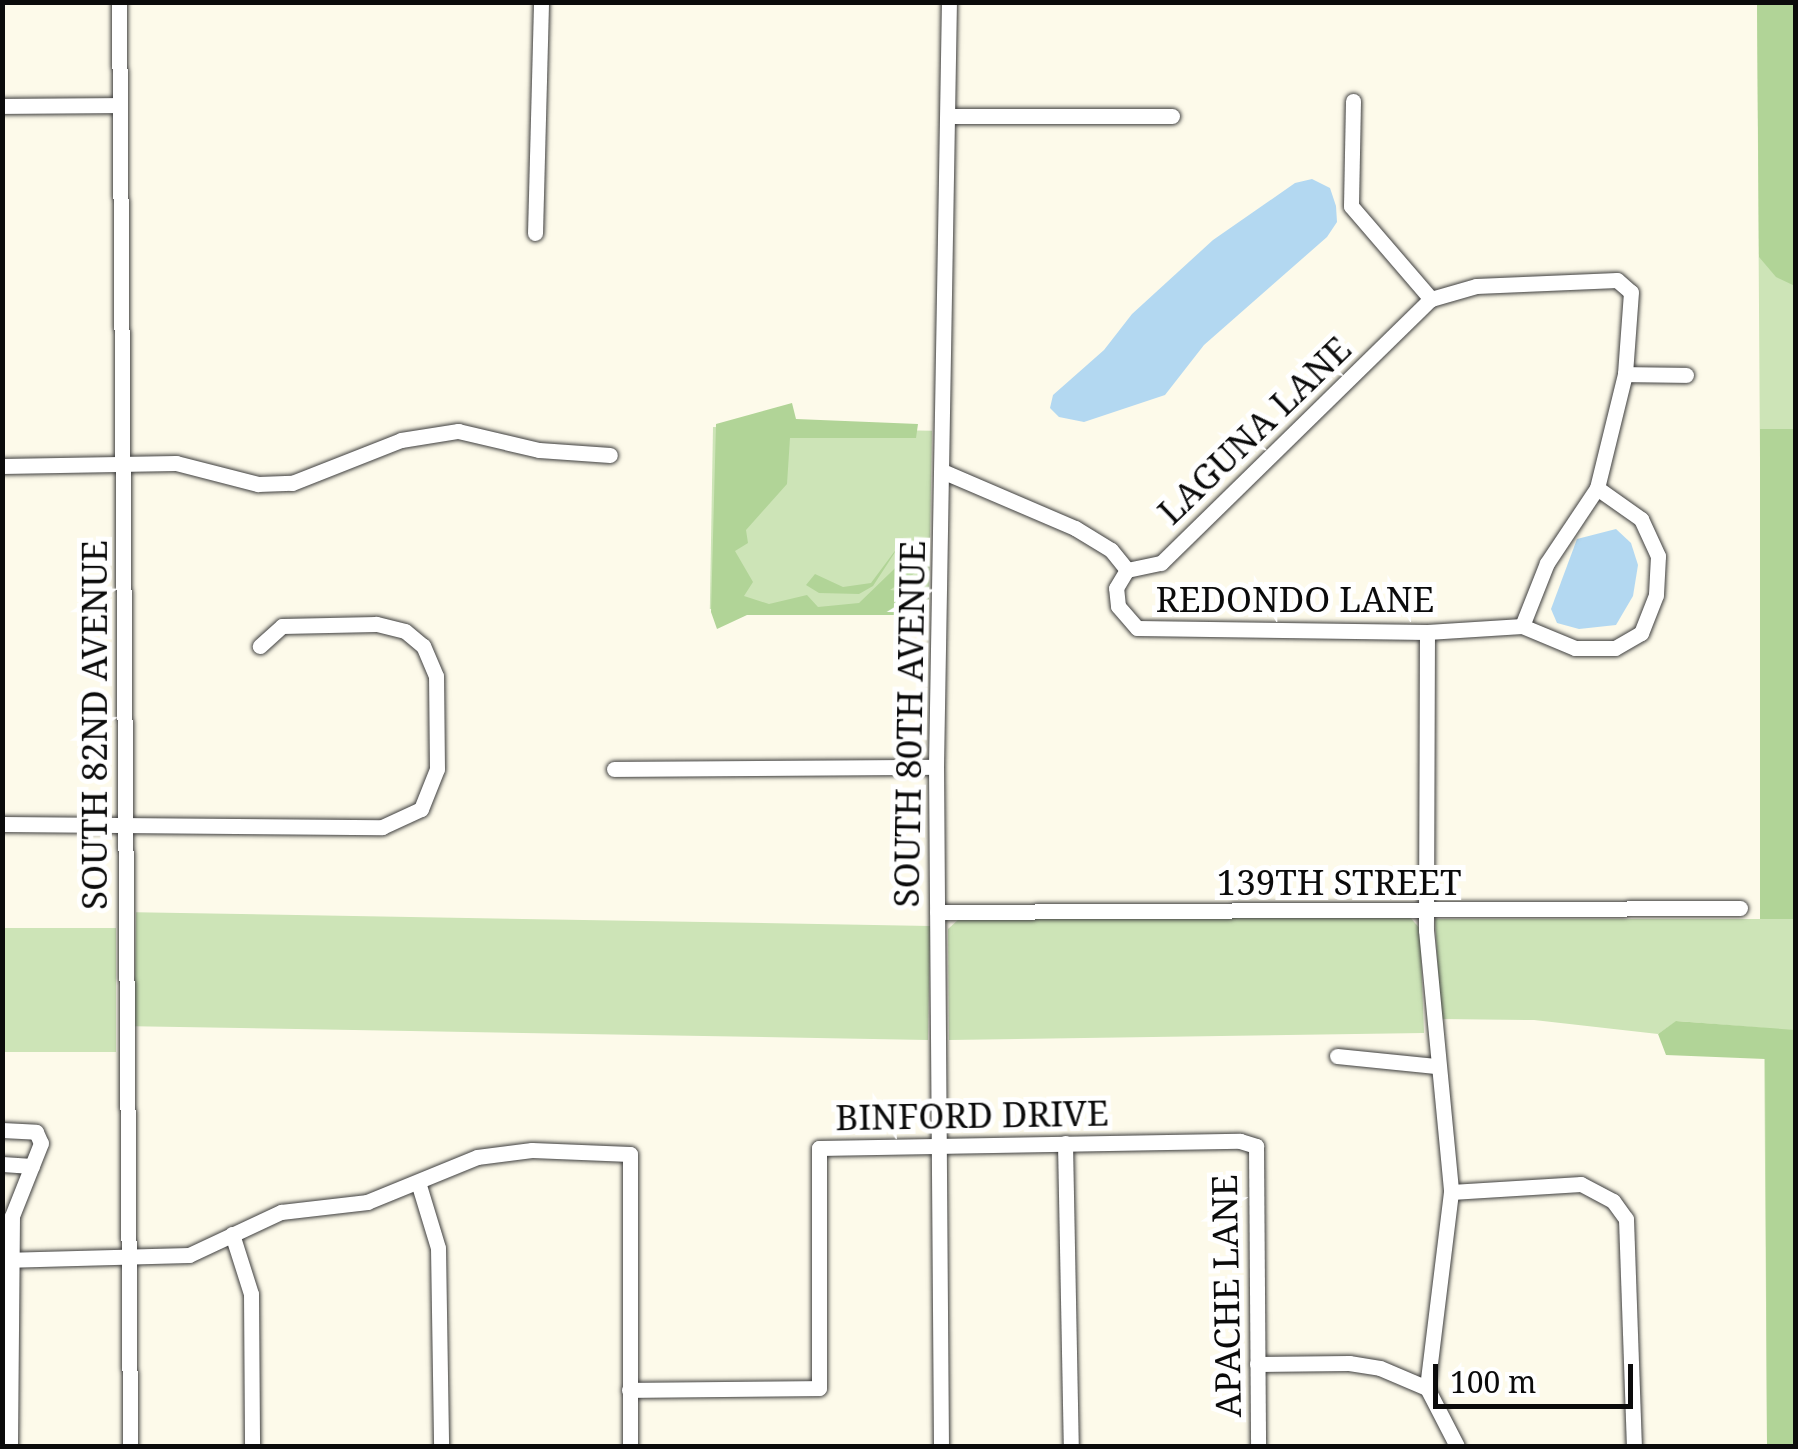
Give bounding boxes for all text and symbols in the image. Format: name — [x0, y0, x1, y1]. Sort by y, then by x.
street label: LAGUNA LANE — [1149, 328, 1359, 532]
street label: SOUTH 82ND AVENUE — [73, 540, 115, 910]
street label: SOUTH 80TH AVENUE — [885, 540, 933, 908]
street label: REDONDO LANE — [1156, 578, 1434, 620]
street label: 139TH STREET — [1217, 861, 1461, 903]
street label: BINFORD DRIVE — [835, 1092, 1109, 1138]
street label: APACHE LANE — [1203, 1174, 1249, 1418]
scale bar — [1438, 1344, 1638, 1406]
text: 100 m — [1450, 1361, 1536, 1402]

